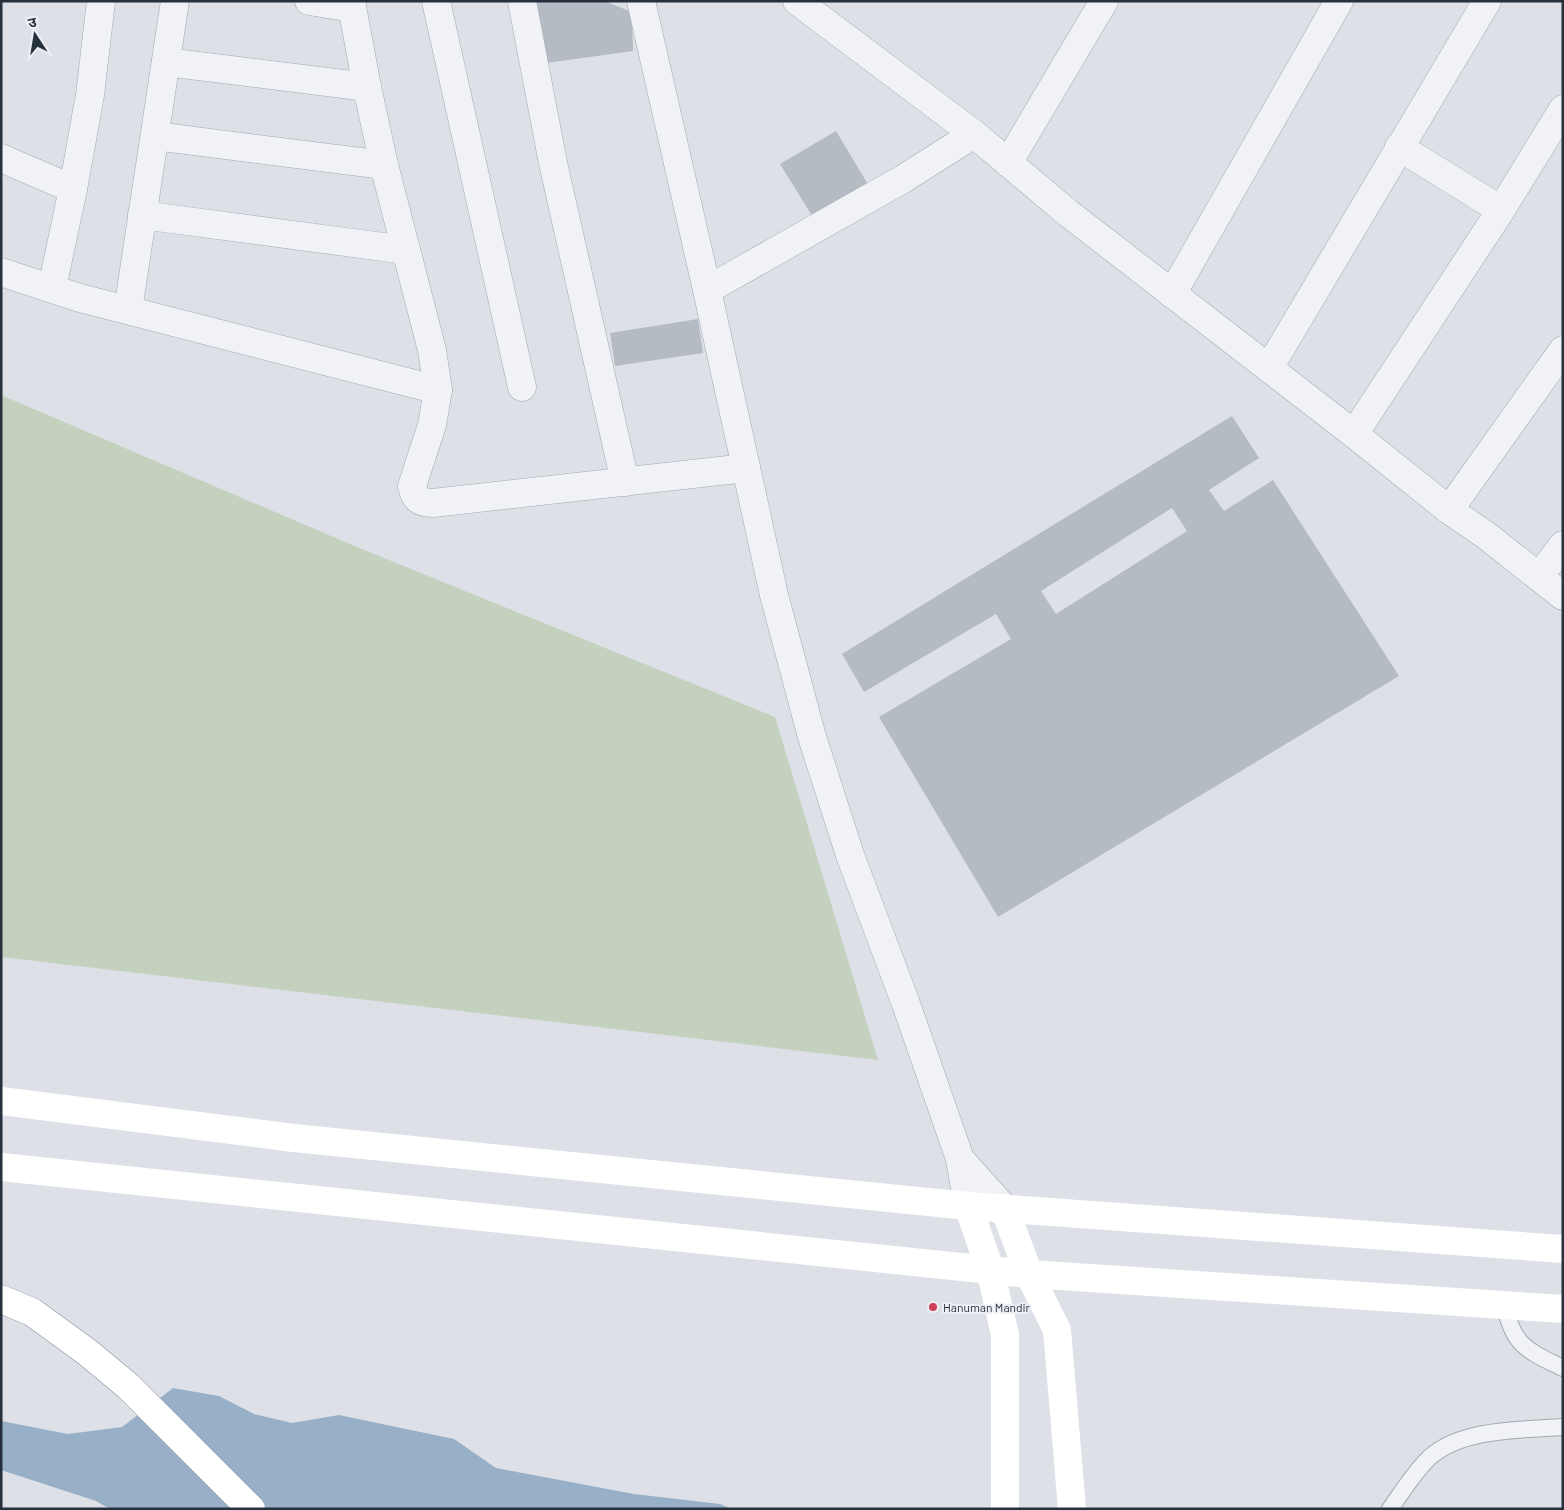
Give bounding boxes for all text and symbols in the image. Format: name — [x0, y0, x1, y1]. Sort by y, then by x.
north arrow — [10, 10, 60, 60]
text: उ — [26, 12, 39, 31]
place label: Hanuman Mandir — [943, 1300, 1031, 1314]
marker: Hanuman Mandir — [927, 1301, 939, 1313]

